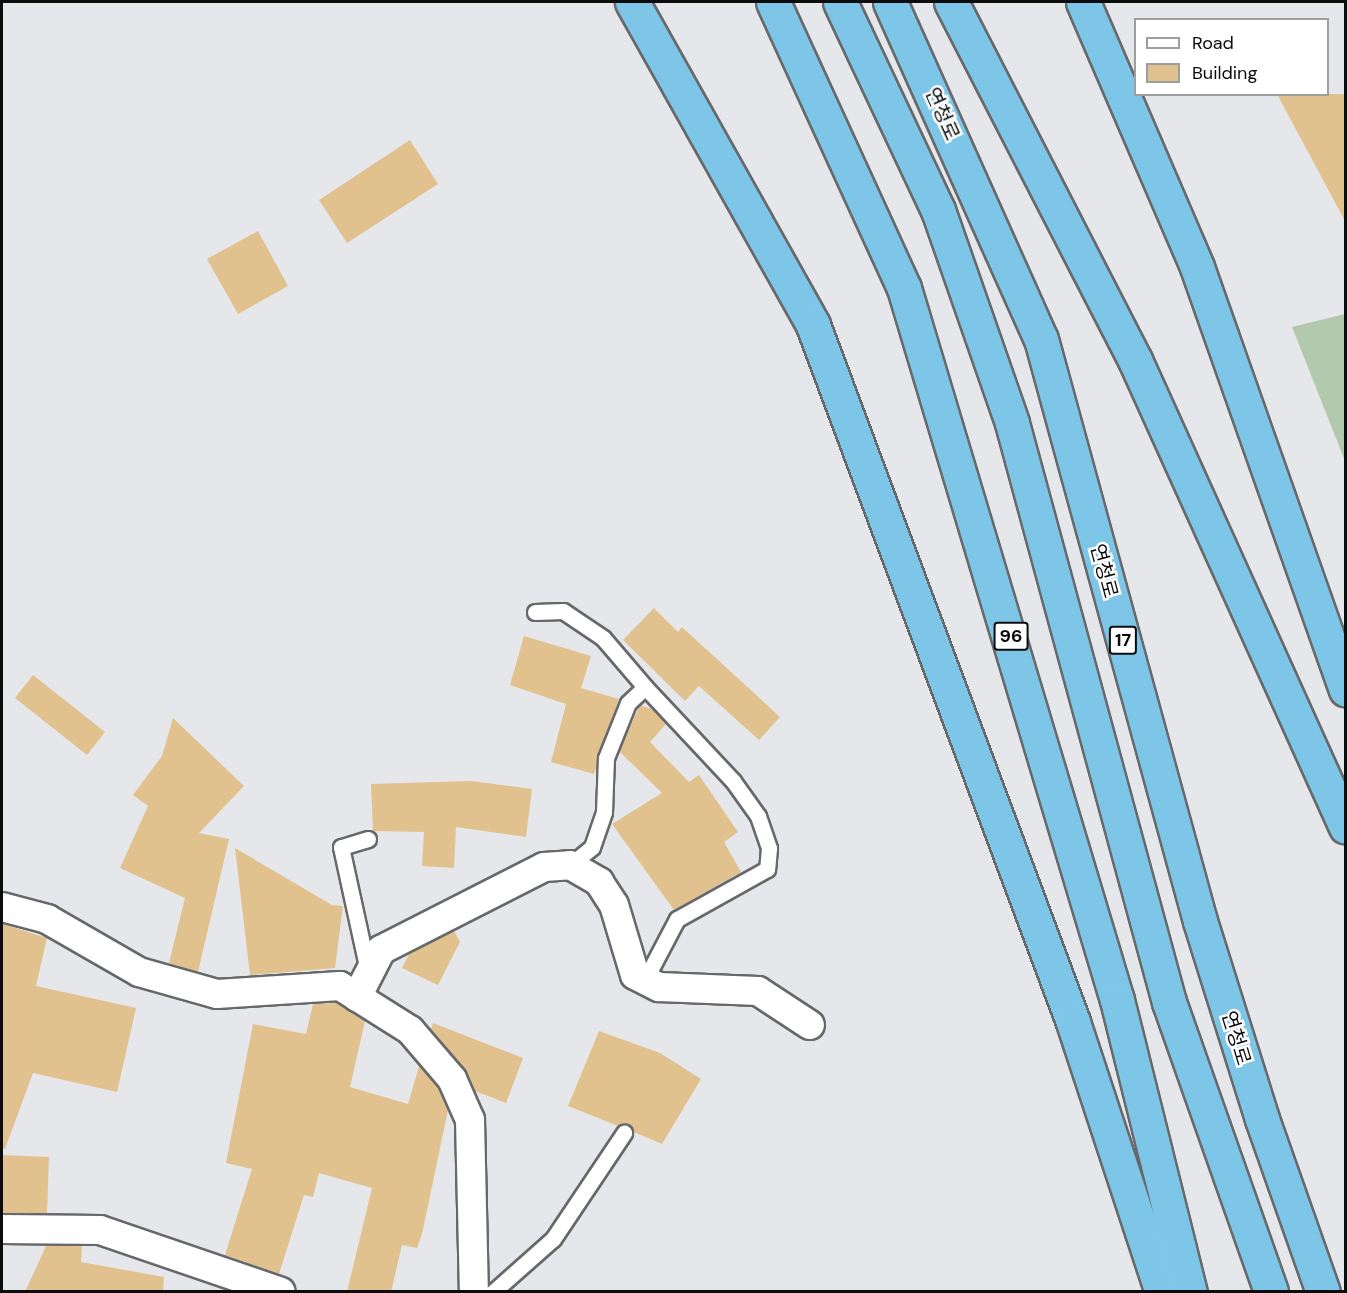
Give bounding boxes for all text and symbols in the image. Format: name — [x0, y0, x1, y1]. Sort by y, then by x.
legend — [1134, 18, 1329, 96]
text: Road — [1192, 31, 1234, 55]
text: Building — [1192, 61, 1257, 85]
street label: 연청로 — [920, 84, 964, 144]
street label: 연청로 — [1085, 541, 1123, 601]
road number: 96 — [993, 621, 1029, 651]
road number: 17 — [1108, 625, 1138, 655]
street label: 연청로 — [1216, 1008, 1256, 1068]

